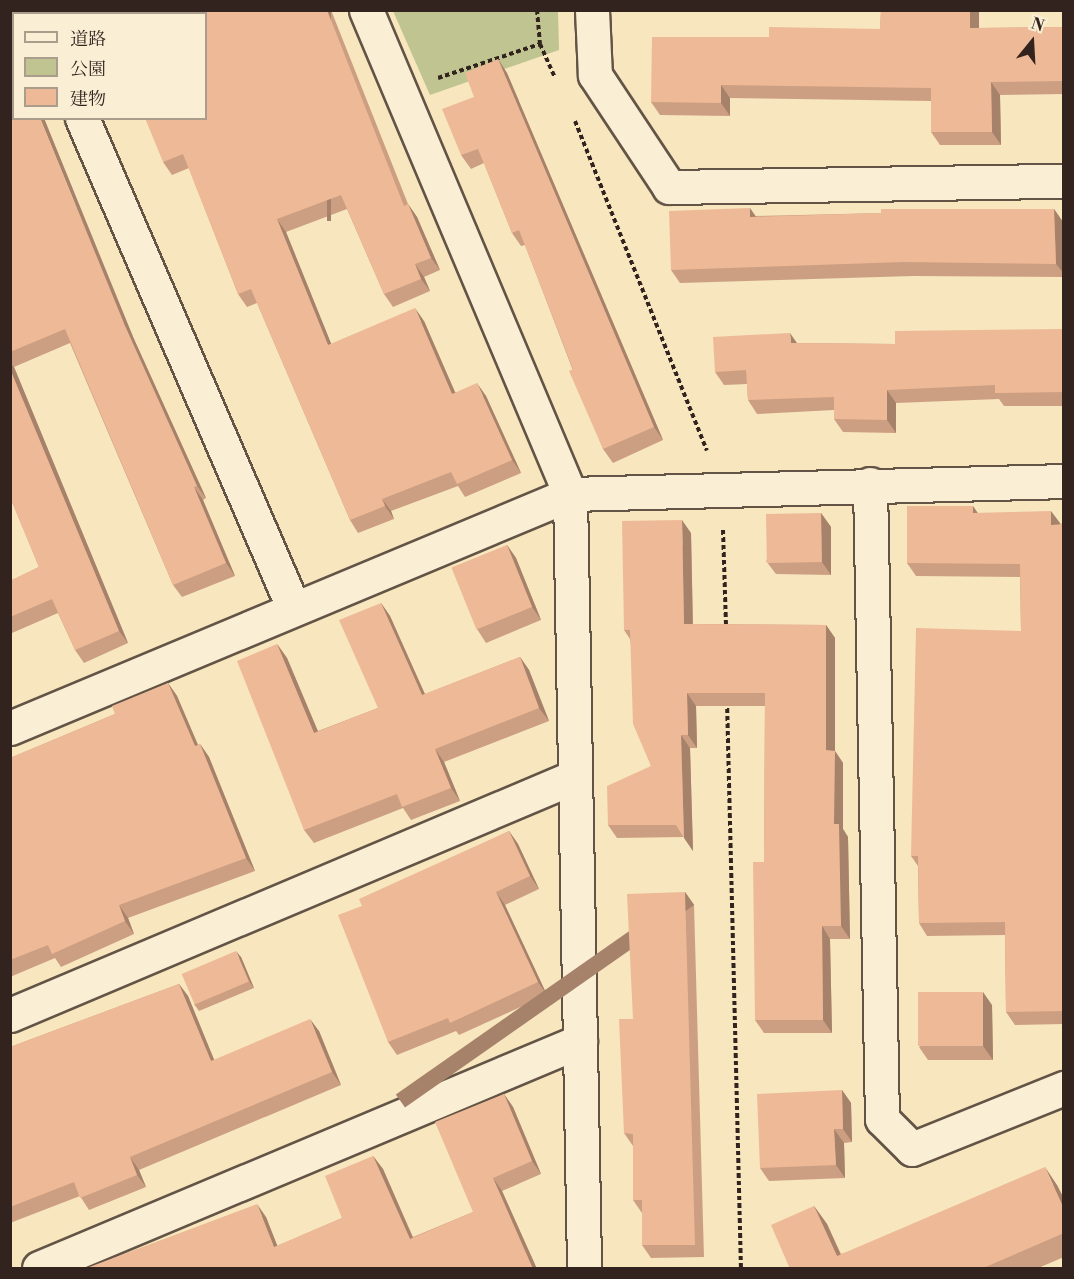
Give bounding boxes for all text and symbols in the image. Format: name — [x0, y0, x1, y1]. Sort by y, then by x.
legend — [12, 12, 207, 120]
north arrow — [1002, 12, 1062, 72]
text: N — [1028, 13, 1047, 36]
text: 道路 — [70, 28, 106, 51]
text: 公園 — [70, 58, 106, 81]
text: 建物 — [70, 88, 106, 111]

